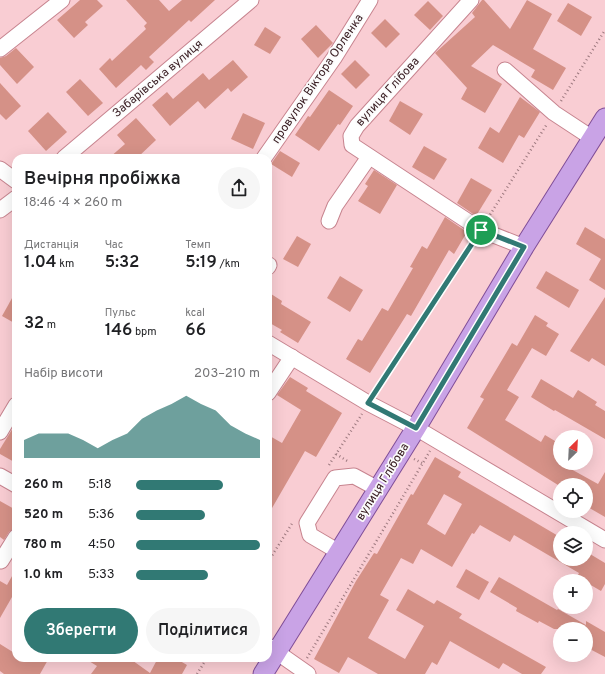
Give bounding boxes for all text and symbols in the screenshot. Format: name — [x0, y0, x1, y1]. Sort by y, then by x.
street label: провулок Віктора Орленка — [269, 11, 367, 147]
street label: Забарівська вулиця — [109, 36, 207, 122]
street label: вулиця Глібова — [353, 54, 423, 130]
button: share — [218, 167, 260, 209]
text: Вечірня пробіжка — [24, 168, 181, 191]
text: 18:46 · 4 × 260 m — [24, 195, 122, 211]
pin — [464, 213, 498, 247]
icon: arrive — [470, 219, 492, 241]
text: Дистанція — [24, 238, 79, 252]
text: Час — [105, 238, 123, 252]
text: Темп — [185, 238, 211, 252]
text: 1.04 — [24, 252, 57, 274]
text: 5:32 — [105, 252, 139, 274]
text: 5:19 — [185, 252, 217, 274]
text: km — [57, 257, 74, 271]
text: /km — [217, 257, 240, 271]
text: Пульс — [105, 306, 136, 320]
text: kcal — [185, 306, 205, 320]
text: 32 — [24, 313, 44, 335]
text: m — [44, 318, 56, 332]
text: 146 — [105, 320, 132, 342]
text: 66 — [185, 320, 206, 342]
text: bpm — [132, 325, 157, 339]
text: Набір висоти — [24, 366, 103, 382]
text: 203–210 m — [194, 366, 260, 382]
north arrow — [553, 430, 593, 470]
map controls — [553, 430, 593, 662]
street label: вулиця Глібова — [353, 440, 413, 524]
text: 260 m — [24, 477, 63, 493]
text: 5:18 — [88, 477, 112, 493]
button: locate — [553, 478, 593, 518]
text: 520 m — [24, 507, 63, 523]
text: 5:36 — [88, 507, 115, 523]
button: layers — [553, 526, 593, 566]
text: 780 m — [24, 537, 62, 553]
text: 4:50 — [88, 537, 115, 553]
text: 1.0 km — [24, 567, 63, 583]
text: 5:33 — [88, 567, 115, 583]
button: + — [553, 574, 593, 614]
button: Зберегти — [24, 608, 138, 654]
button: Поділитися — [146, 608, 260, 654]
button: − — [553, 622, 593, 662]

